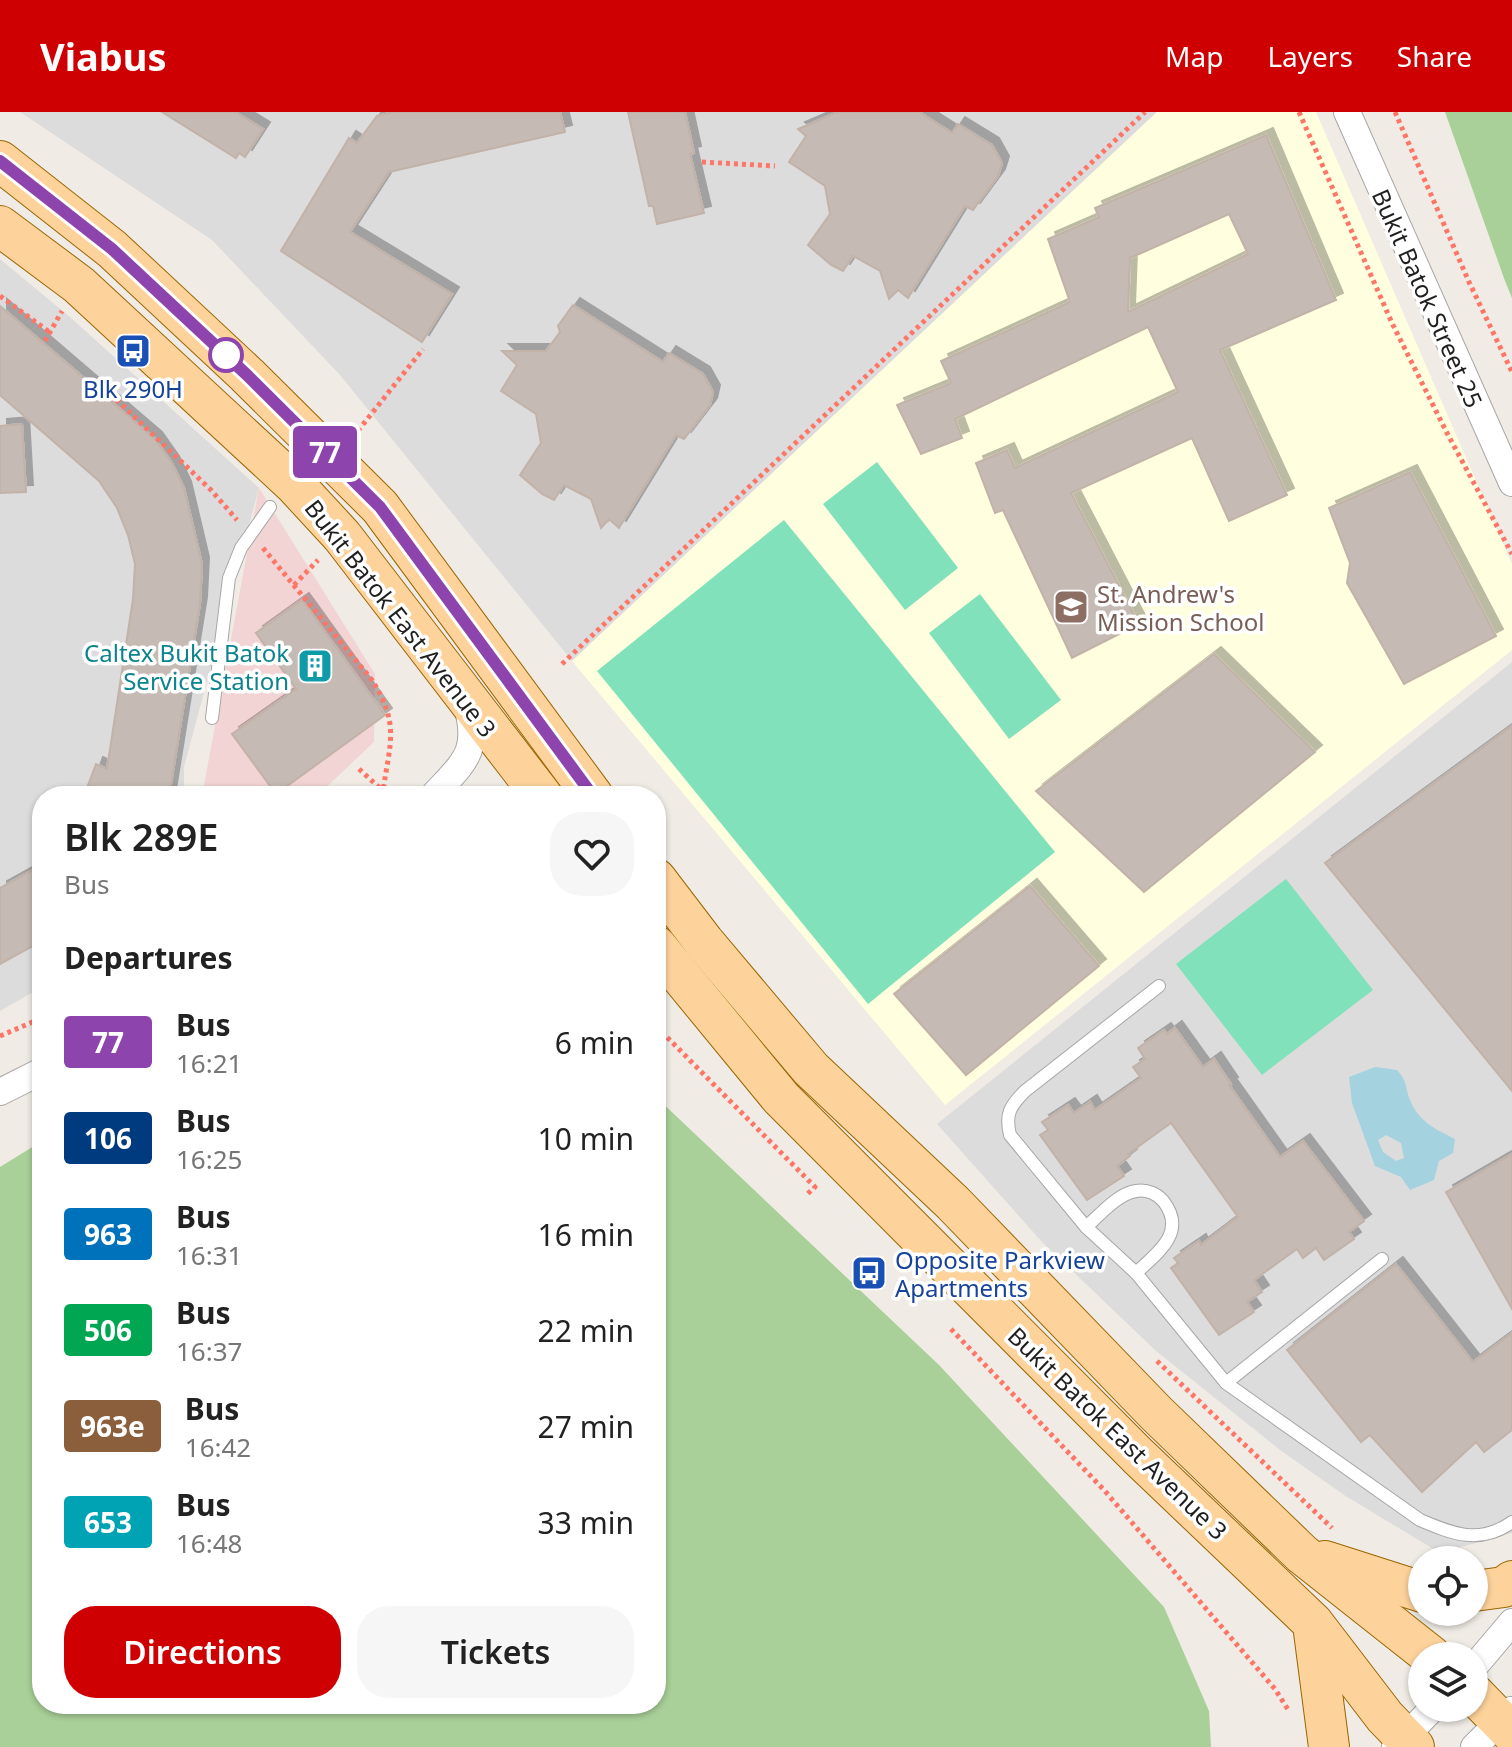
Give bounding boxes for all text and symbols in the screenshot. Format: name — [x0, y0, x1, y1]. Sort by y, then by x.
text: Viabus — [40, 30, 167, 82]
text: Map — [1165, 37, 1223, 75]
text: Layers — [1267, 37, 1353, 75]
text: Share — [1397, 37, 1472, 75]
street label: Bukit Batok Street 25 — [1365, 183, 1491, 413]
bus stop icon: Blk 290H — [114, 332, 152, 370]
unlabelled marker — [209, 338, 243, 372]
place label: Blk 290H — [83, 372, 183, 405]
line badge: 77 — [289, 426, 361, 478]
text: 77 — [309, 433, 341, 471]
street label: Bukit Batok East Avenue 3 — [298, 492, 504, 744]
place label: St. Andrew's Mission School — [1097, 577, 1265, 638]
school or university icon: St. Andrew's Mission School — [1052, 588, 1090, 626]
place label: Caltex Bukit Batok Service Station — [84, 636, 289, 697]
building icon: Caltex Bukit Batok Service Station — [296, 647, 334, 685]
text: Blk 289E — [64, 810, 218, 862]
button: heart — [550, 812, 634, 896]
text: Bus — [64, 866, 109, 902]
text: Departures — [64, 937, 233, 978]
text: Bus — [176, 1004, 231, 1045]
text: 6 min — [555, 1022, 634, 1063]
text: 77 — [92, 1023, 124, 1061]
text: 16:21 — [176, 1045, 242, 1081]
text: Bus — [176, 1100, 231, 1141]
text: 10 min — [538, 1118, 634, 1159]
text: 106 — [84, 1119, 132, 1157]
text: 16:25 — [176, 1141, 242, 1177]
text: Bus — [176, 1196, 231, 1237]
text: 16 min — [538, 1214, 634, 1255]
text: 963 — [84, 1215, 132, 1253]
text: 16:31 — [176, 1237, 242, 1273]
place label: Opposite Parkview Apartments — [895, 1243, 1105, 1304]
bus stop icon: Opposite Parkview Apartments — [850, 1254, 888, 1292]
text: Bus — [176, 1292, 231, 1333]
text: 22 min — [538, 1310, 634, 1351]
text: 506 — [84, 1311, 132, 1349]
street label: Bukit Batok East Avenue 3 — [1001, 1319, 1235, 1547]
text: 16:37 — [176, 1333, 242, 1369]
text: Bus — [185, 1388, 239, 1429]
text: 27 min — [538, 1406, 634, 1447]
text: 963e — [80, 1407, 145, 1445]
text: 16:42 — [185, 1429, 251, 1465]
text: Bus — [176, 1484, 231, 1525]
text: 33 min — [538, 1502, 634, 1543]
text: 653 — [84, 1503, 132, 1541]
text: 16:48 — [176, 1525, 242, 1561]
map controls — [1408, 1546, 1488, 1722]
button: locate — [1408, 1546, 1488, 1626]
button: Directions — [64, 1606, 341, 1698]
button: Tickets — [357, 1606, 634, 1698]
button: layers — [1408, 1642, 1488, 1722]

